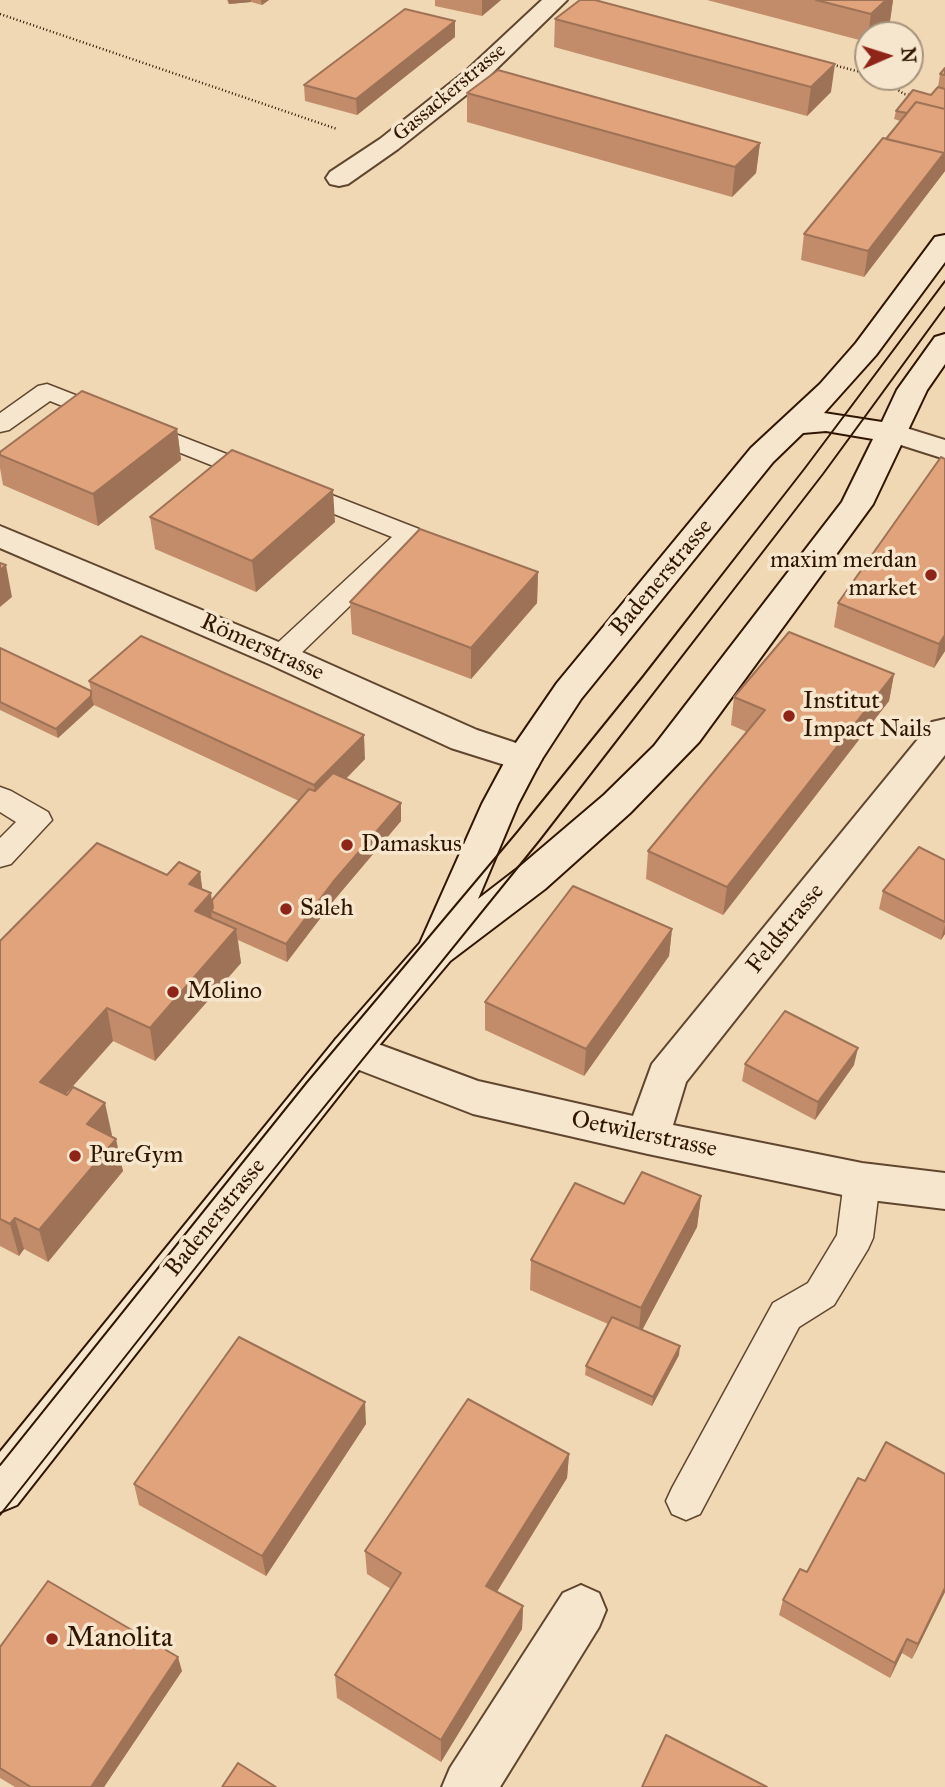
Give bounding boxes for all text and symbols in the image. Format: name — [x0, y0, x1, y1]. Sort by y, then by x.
north arrow — [854, 21, 924, 91]
street label: Gassackerstrasse — [389, 39, 511, 147]
text: N — [897, 46, 920, 64]
street label: Badenerstrasse — [605, 514, 719, 642]
place label: maxim merdan market — [770, 547, 917, 603]
marker: maxim merdan market — [923, 567, 939, 583]
street label: Römerstrasse — [196, 608, 328, 688]
place label: Institut Impact Nails — [803, 688, 931, 744]
marker: Institut Impact Nails — [781, 708, 797, 724]
place label: Damaskus — [361, 831, 462, 859]
marker: Damaskus — [339, 837, 355, 853]
street label: Feldstrasse — [741, 878, 831, 980]
place label: Saleh — [300, 895, 354, 923]
marker: Saleh — [278, 901, 294, 917]
place label: Molino — [187, 978, 262, 1006]
marker: Molino — [165, 984, 181, 1000]
street label: Oetwilerstrasse — [568, 1105, 720, 1165]
place label: PureGym — [89, 1142, 183, 1170]
marker: PureGym — [67, 1148, 83, 1164]
street label: Badenerstrasse — [160, 1153, 272, 1283]
place label: Manolita — [66, 1622, 173, 1656]
marker: Manolita — [44, 1631, 60, 1647]

